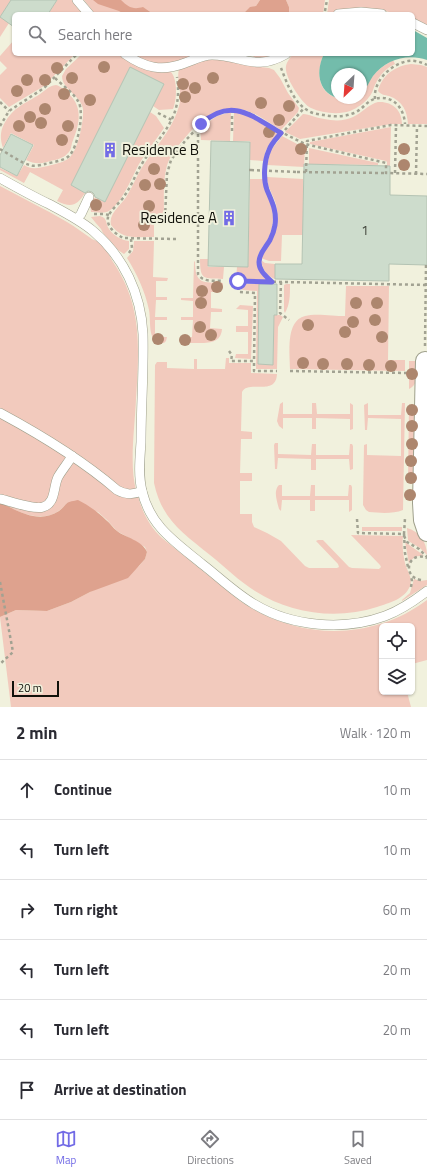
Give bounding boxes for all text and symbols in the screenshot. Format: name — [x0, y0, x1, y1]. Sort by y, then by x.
search box — [12, 12, 415, 56]
icon: search — [26, 23, 48, 45]
text: Search here — [58, 23, 132, 46]
north arrow — [331, 68, 367, 104]
route end — [192, 115, 210, 133]
place label: Residence B — [122, 138, 199, 161]
building icon: Residence B — [101, 141, 119, 159]
place label: Residence A — [140, 206, 217, 229]
building icon: Residence A — [220, 209, 238, 227]
house number: 1 — [361, 220, 369, 240]
route start — [229, 272, 247, 290]
map controls — [379, 623, 415, 695]
button: locate — [379, 623, 415, 659]
button: layers — [379, 659, 415, 695]
scale bar — [12, 679, 59, 698]
text: 20 m — [18, 680, 42, 696]
text: 2 min — [16, 720, 57, 746]
text: Walk · 120 m — [340, 723, 411, 743]
text: Continue — [54, 778, 112, 801]
icon: ahead — [16, 779, 38, 801]
text: 10 m — [383, 780, 411, 800]
text: Turn left — [54, 838, 109, 861]
icon: left — [16, 839, 38, 861]
text: 10 m — [383, 840, 411, 860]
text: Turn right — [54, 898, 118, 921]
icon: right — [16, 899, 38, 921]
text: 60 m — [383, 900, 411, 920]
text: Turn left — [54, 958, 109, 981]
icon: left — [16, 959, 38, 981]
text: 20 m — [383, 960, 411, 980]
text: Turn left — [54, 1018, 109, 1041]
icon: left — [16, 1019, 38, 1041]
text: 20 m — [383, 1020, 411, 1040]
text: Arrive at destination — [54, 1078, 187, 1101]
icon: arrive — [16, 1079, 38, 1101]
tab: Map — [55, 1128, 77, 1168]
tab: Directions — [187, 1128, 234, 1168]
tab: Saved — [344, 1128, 372, 1168]

